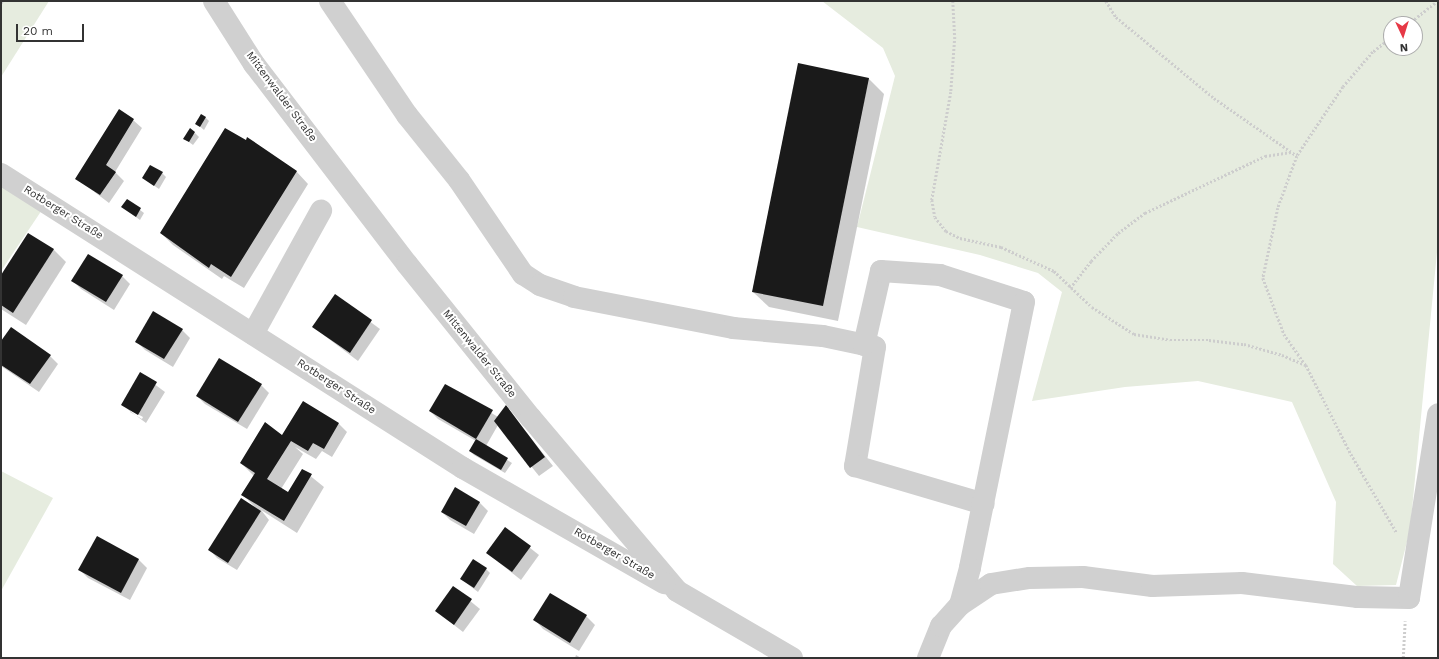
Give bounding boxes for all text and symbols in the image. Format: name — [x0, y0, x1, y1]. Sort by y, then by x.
scale bar — [18, 16, 86, 42]
north arrow — [1383, 16, 1423, 56]
text: 20 m — [23, 24, 53, 38]
text: N — [1399, 41, 1408, 54]
street label: Mittenwalder Straße — [243, 49, 319, 145]
street label: Rotberger Straße — [21, 183, 105, 243]
street label: Mittenwalder Straße — [439, 307, 519, 401]
street label: Rotberger Straße — [294, 357, 378, 417]
street label: Rotberger Straße — [571, 525, 657, 583]

